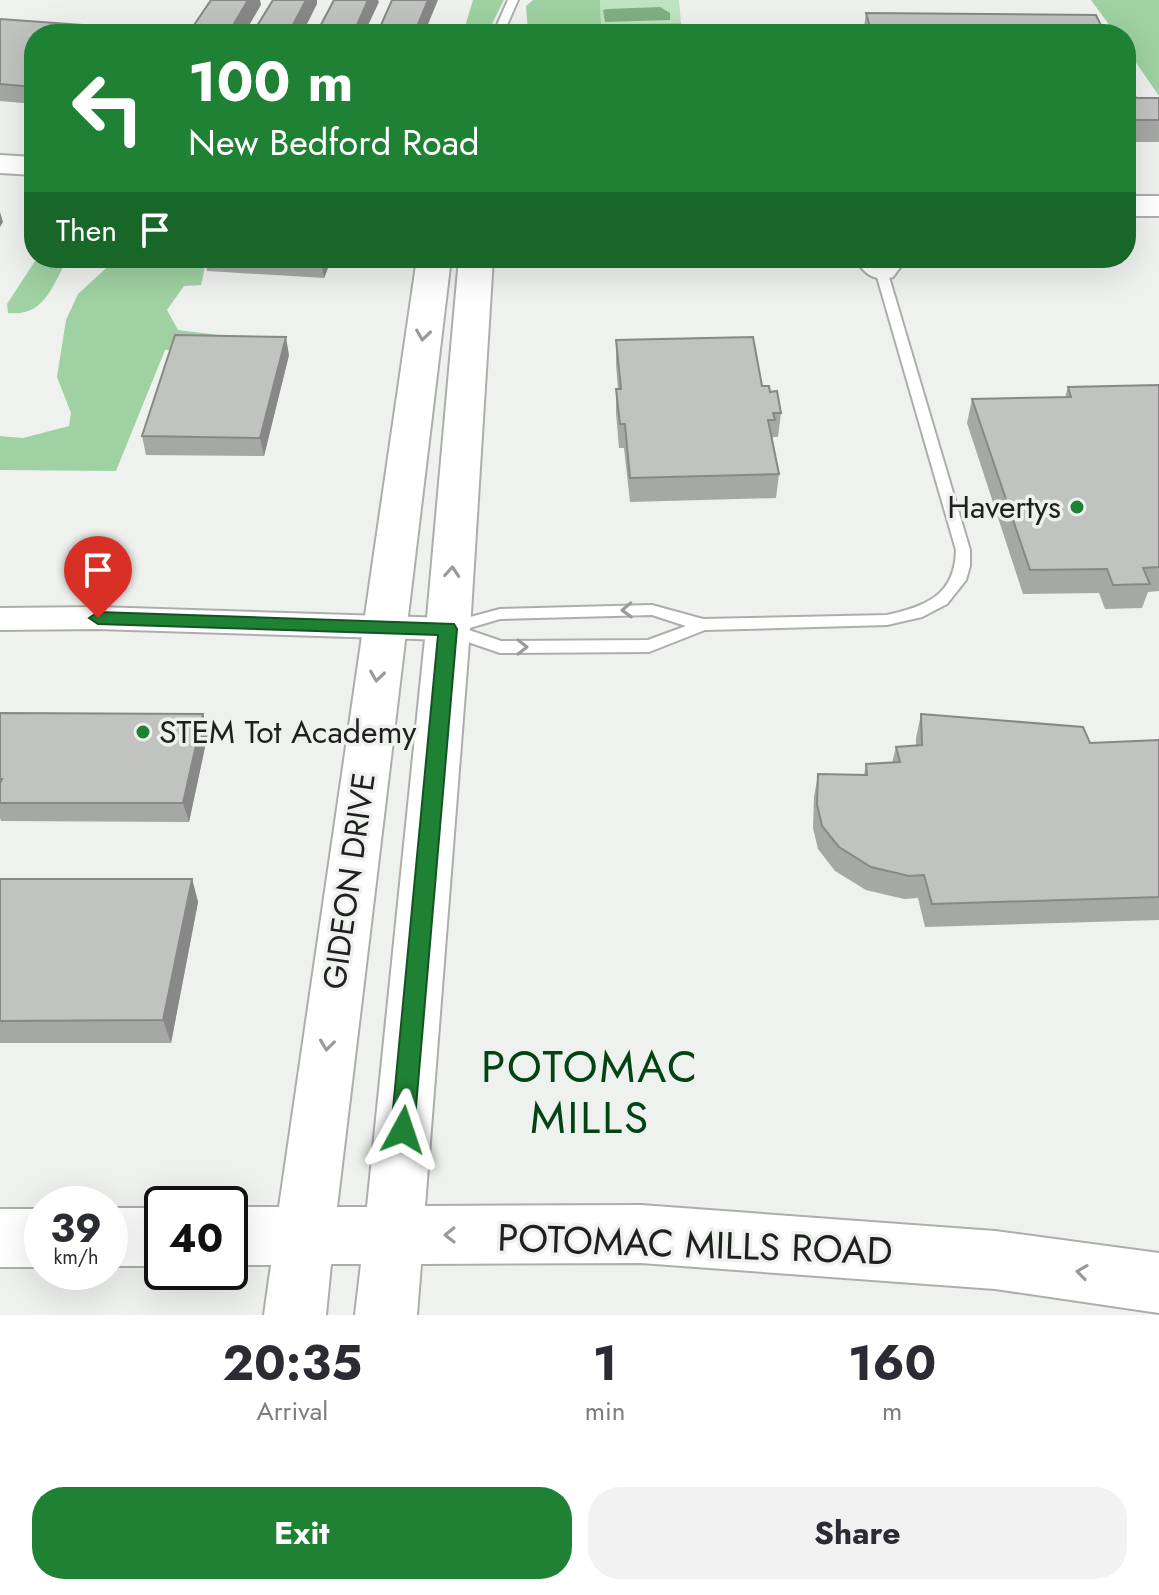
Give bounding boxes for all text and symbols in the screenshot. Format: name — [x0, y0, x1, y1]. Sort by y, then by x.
text: 100 m — [188, 41, 353, 122]
icon: left — [56, 56, 160, 160]
text: New Bedford Road — [188, 116, 480, 168]
icon: arrive — [133, 208, 177, 252]
text: Then — [56, 209, 117, 252]
one-way arrow — [415, 328, 432, 342]
place label: Havertys — [947, 484, 1061, 530]
marker: Havertys — [1068, 498, 1086, 516]
pin — [64, 536, 132, 618]
icon: arrive — [76, 548, 120, 592]
one-way arrow — [443, 565, 460, 578]
one-way arrow — [620, 602, 633, 619]
one-way arrow — [516, 638, 529, 656]
one-way arrow — [369, 669, 386, 683]
place label: STEM Tot Academy — [159, 709, 417, 755]
marker: STEM Tot Academy — [134, 723, 152, 741]
street label: GIDEON DRIVE — [311, 770, 387, 992]
district label: POTOMAC MILLS — [481, 1035, 699, 1150]
one-way arrow — [319, 1038, 336, 1052]
position arrow — [361, 1088, 445, 1172]
speed limit sign: 40 — [144, 1186, 248, 1290]
text: 39 — [50, 1199, 102, 1257]
street label: POTOMAC MILLS ROAD — [497, 1210, 893, 1278]
one-way arrow — [443, 1226, 456, 1244]
text: km/h — [53, 1243, 99, 1272]
one-way arrow — [1075, 1264, 1089, 1281]
text: 20:35 — [223, 1329, 362, 1398]
text: 1 — [593, 1329, 617, 1398]
text: 160 — [848, 1329, 936, 1398]
text: Arrival — [257, 1392, 328, 1430]
text: min — [585, 1392, 625, 1430]
text: m — [882, 1392, 902, 1430]
button: Exit — [32, 1487, 572, 1579]
button: Share — [588, 1487, 1127, 1579]

